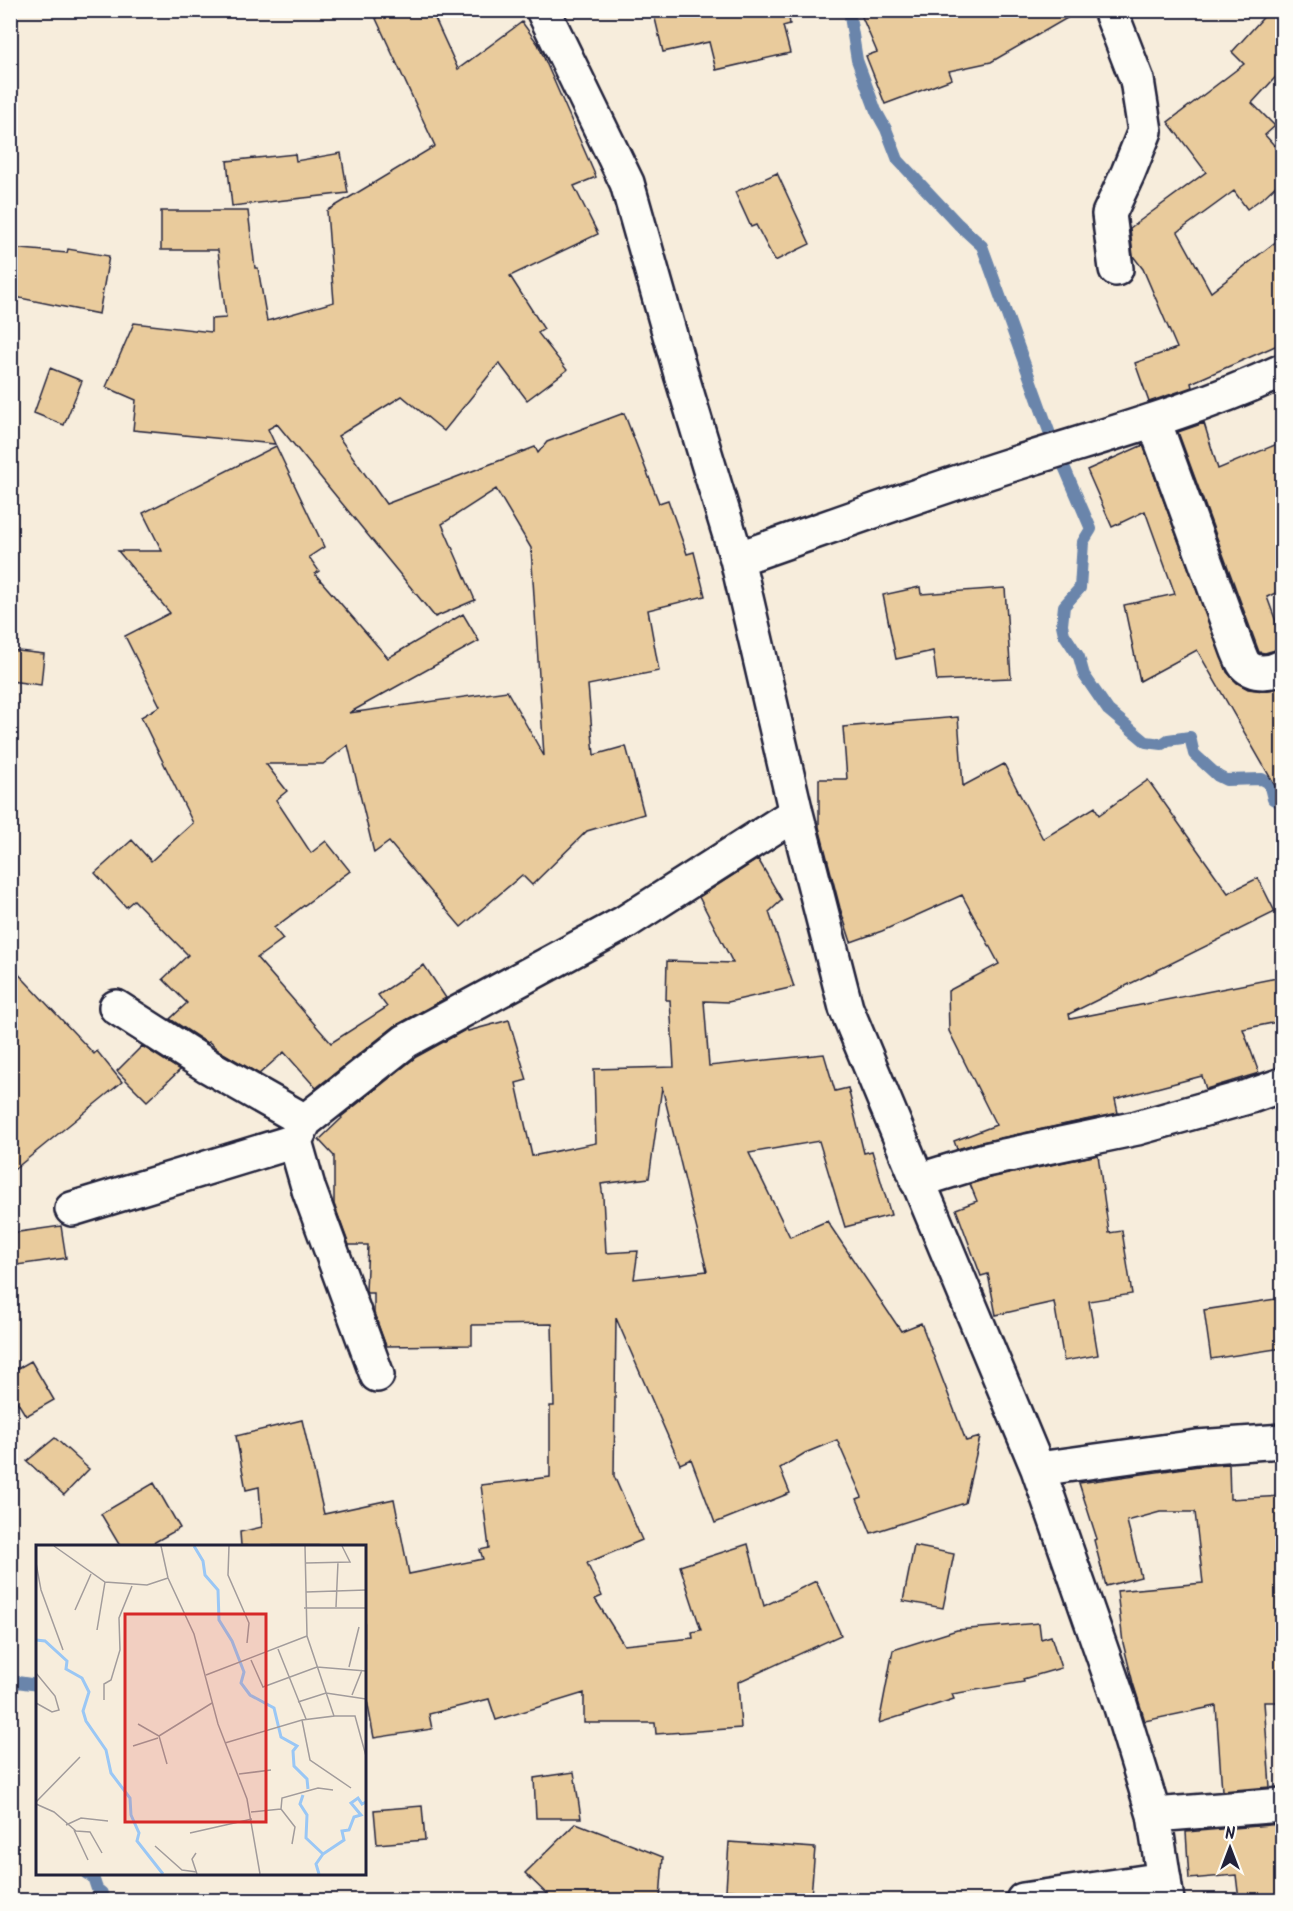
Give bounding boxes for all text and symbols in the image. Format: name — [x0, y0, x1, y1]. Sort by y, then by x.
inset map — [36, 1545, 366, 1875]
north arrow — [1200, 1818, 1260, 1878]
text: N — [1225, 1822, 1235, 1847]

